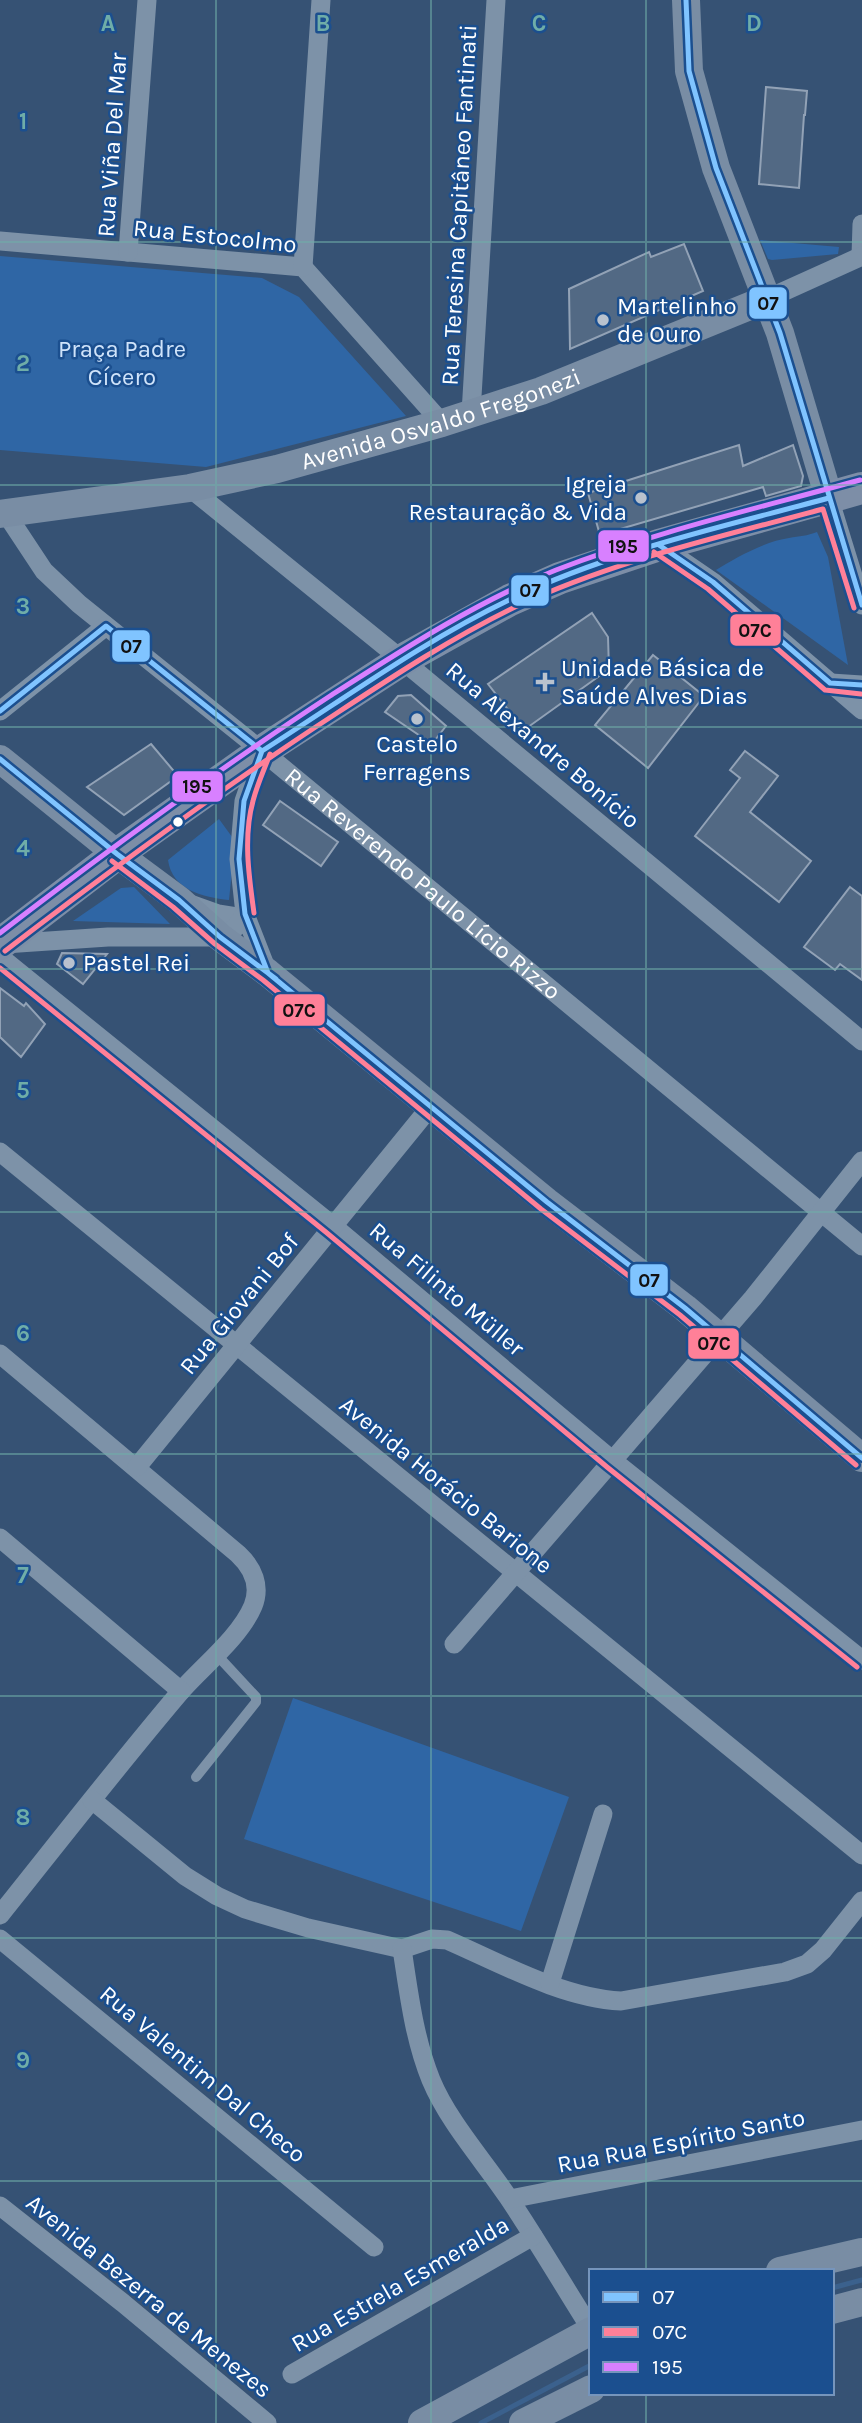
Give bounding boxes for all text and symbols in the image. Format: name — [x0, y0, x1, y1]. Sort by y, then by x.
text: A — [101, 10, 115, 37]
text: B — [316, 10, 330, 37]
text: C — [532, 10, 546, 37]
text: D — [746, 10, 762, 37]
street label: Rua Teresina Capitâneo Fantinati — [436, 24, 482, 386]
street label: Rua Viña Del Mar — [92, 51, 132, 238]
text: 1 — [19, 108, 27, 135]
street label: Rua Estocolmo — [132, 213, 298, 259]
line badge: 07 — [748, 286, 788, 320]
place label: Martelinho de Ouro — [617, 292, 737, 348]
text: 07 — [757, 293, 779, 315]
marker: Martelinho de Ouro — [595, 312, 611, 328]
park label: Praça Padre Cícero — [58, 335, 186, 391]
text: 2 — [16, 350, 30, 377]
street label: Avenida Osvaldo Fregonezi — [298, 362, 585, 476]
place label: Igreja Restauração & Vida — [409, 470, 627, 526]
marker: Igreja Restauração & Vida — [633, 490, 649, 506]
line badge: 195 — [597, 529, 650, 563]
text: 195 — [608, 536, 638, 558]
line badge: 07 — [510, 574, 550, 607]
text: 07 — [519, 580, 541, 602]
text: 3 — [16, 593, 30, 620]
line badge: 07C — [729, 613, 782, 647]
text: 07C — [738, 620, 772, 642]
line badge: 07 — [111, 629, 151, 663]
text: 07 — [120, 636, 142, 658]
place label: Unidade Básica de Saúde Alves Dias — [561, 654, 764, 710]
street label: Rua Alexandre Bonício — [440, 656, 646, 834]
marker: Unidade Básica de Saúde Alves Dias — [535, 672, 555, 692]
marker: Castelo Ferragens — [409, 711, 425, 727]
place label: Castelo Ferragens — [363, 730, 471, 786]
street label: Rua Reverendo Paulo Lício Rizzo — [279, 762, 566, 1006]
line badge: 195 — [171, 770, 224, 803]
text: 195 — [182, 776, 212, 798]
unlabelled marker — [171, 815, 185, 829]
text: 4 — [16, 835, 30, 862]
place label: Pastel Rei — [83, 949, 190, 977]
marker: Pastel Rei — [61, 955, 77, 971]
line badge: 07C — [273, 993, 326, 1027]
text: 07C — [282, 1000, 316, 1022]
text: 5 — [16, 1077, 30, 1104]
street label: Rua Filinto Müller — [364, 1216, 530, 1362]
street label: Rua Giovani Bof — [174, 1227, 305, 1380]
line badge: 07 — [629, 1263, 669, 1297]
text: 07 — [638, 1270, 660, 1292]
text: 6 — [16, 1320, 30, 1347]
line badge: 07C — [687, 1327, 740, 1360]
text: 07C — [697, 1333, 731, 1355]
street label: Avenida Horácio Barione — [334, 1391, 558, 1579]
text: 7 — [17, 1562, 29, 1589]
text: 8 — [16, 1804, 30, 1831]
street label: Rua Valentim Dal Checo — [94, 1980, 312, 2168]
text: 9 — [16, 2047, 30, 2074]
street label: Rua Rua Espírito Santo — [555, 2103, 807, 2179]
street label: Avenida Bezerra de Menezes — [21, 2188, 277, 2404]
street label: Rua Estrela Esmeralda — [286, 2210, 514, 2358]
legend — [589, 2269, 834, 2395]
text: 07 — [652, 2285, 674, 2309]
text: 07C — [652, 2320, 687, 2344]
text: 195 — [652, 2355, 683, 2379]

